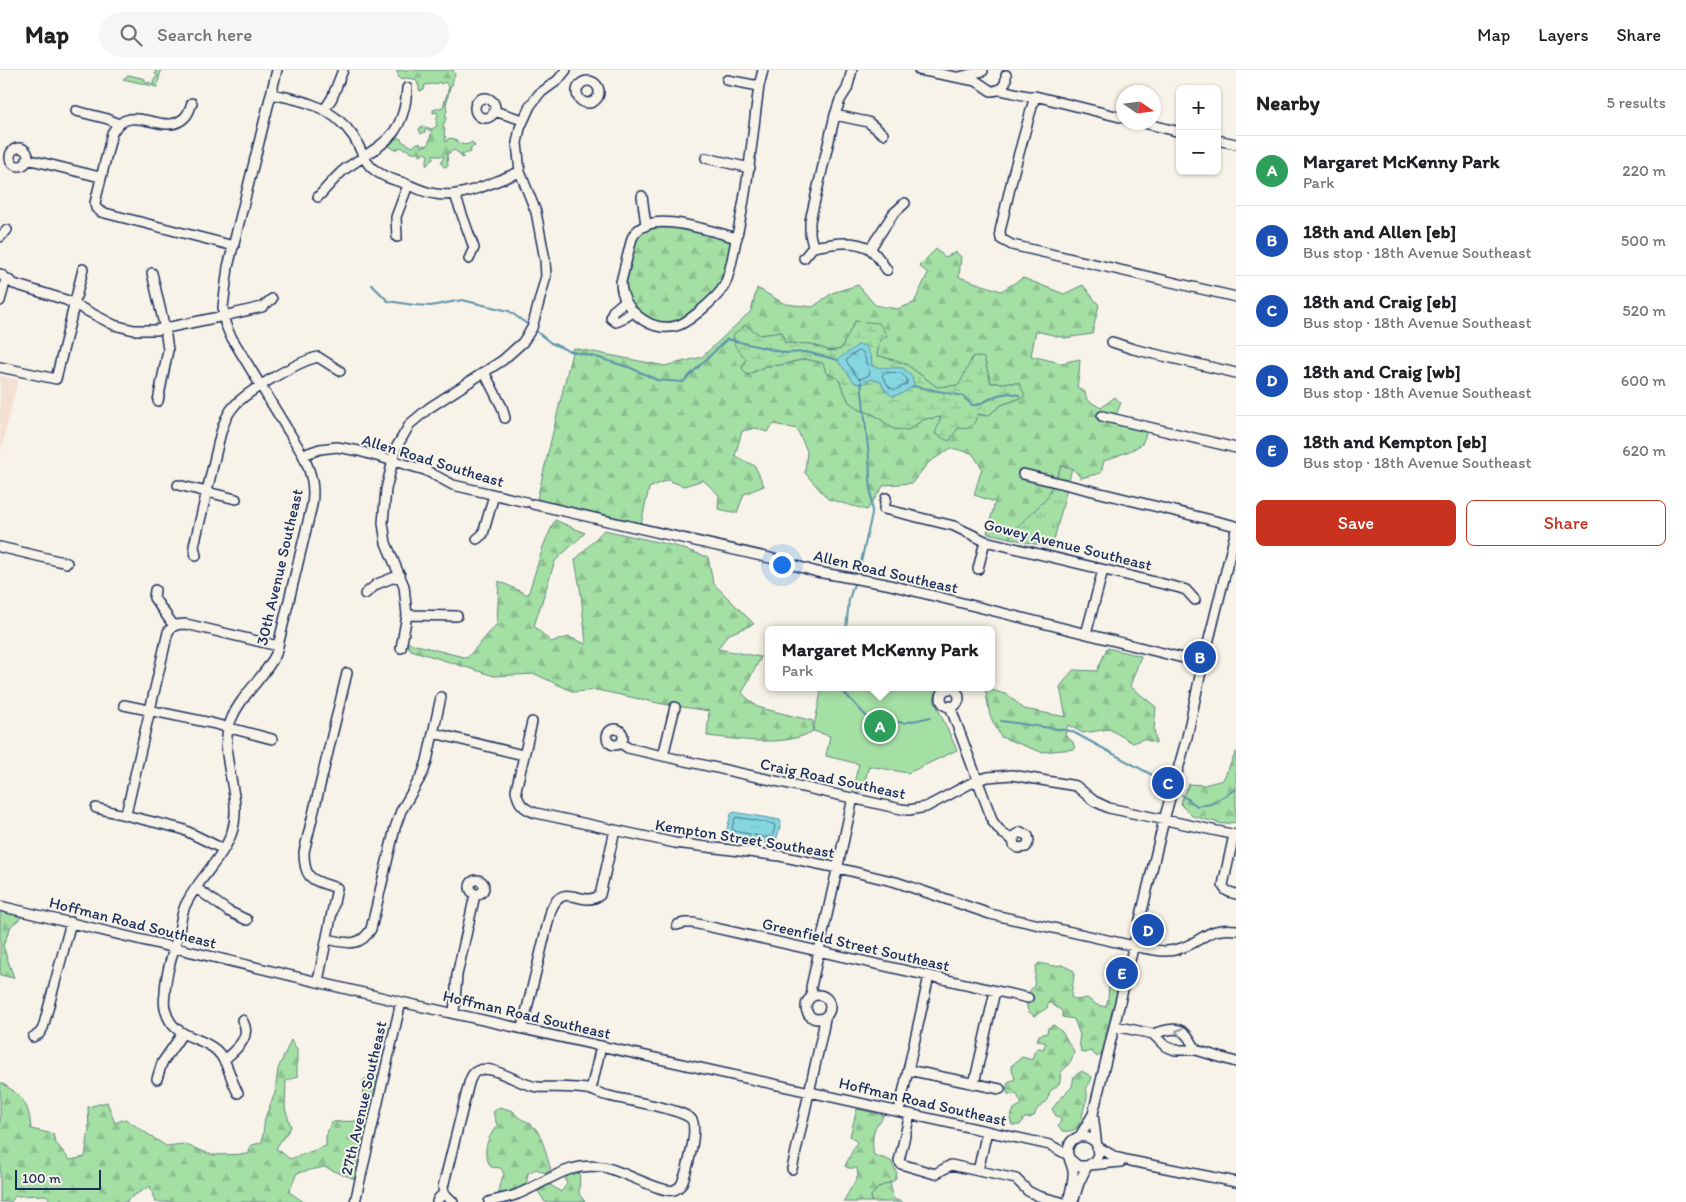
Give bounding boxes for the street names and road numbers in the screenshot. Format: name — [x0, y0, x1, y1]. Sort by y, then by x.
street label: Allen Road Southeast — [359, 430, 506, 491]
street label: 30th Avenue Southeast — [252, 487, 307, 647]
street label: Gowey Avenue Southeast — [982, 514, 1154, 575]
street label: Allen Road Southeast — [812, 546, 960, 597]
street label: Craig Road Southeast — [758, 754, 907, 803]
street label: Kempton Street Southeast — [654, 815, 836, 862]
street label: Hoffman Road Southeast — [47, 892, 218, 952]
street label: Greenfield Street Southeast — [760, 914, 951, 975]
street label: Hoffman Road Southeast — [441, 986, 613, 1043]
street label: 27th Avenue Southeast — [336, 1019, 391, 1177]
street label: Hoffman Road Southeast — [837, 1073, 1009, 1130]

